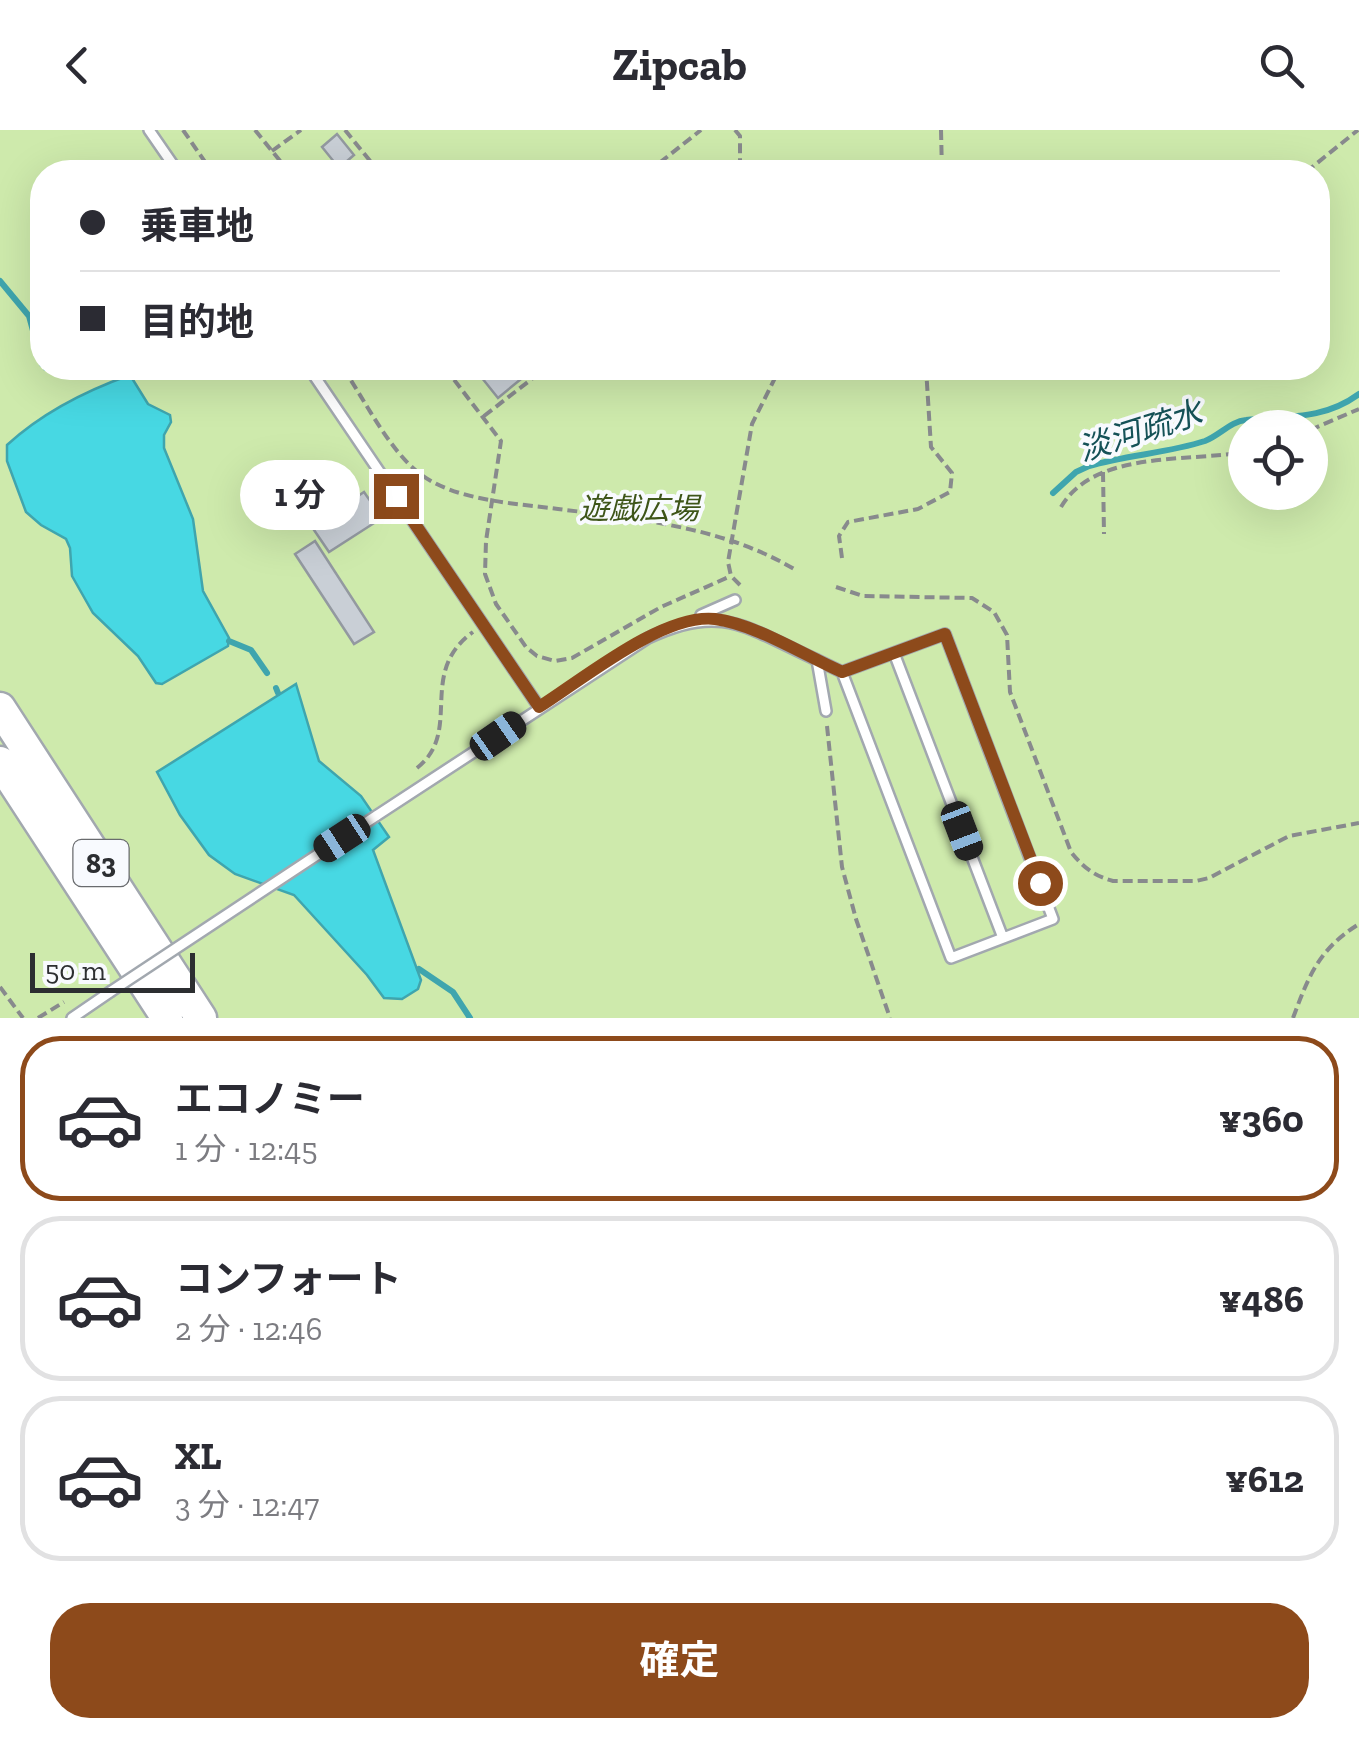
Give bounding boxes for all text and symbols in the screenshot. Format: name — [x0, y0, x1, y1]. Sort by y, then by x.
icon: back — [50, 38, 105, 93]
text: Zipcab — [612, 38, 747, 92]
icon: search — [1254, 38, 1309, 93]
text: 乗車地 — [140, 203, 254, 249]
text: 目的地 — [140, 299, 254, 345]
water label: 淡河疏水 — [1073, 392, 1210, 469]
map controls — [1228, 410, 1328, 510]
button: locate — [1228, 410, 1328, 510]
callout: 1 分 — [241, 461, 361, 531]
route end — [374, 474, 419, 519]
text: 1 分 — [275, 476, 325, 514]
park label: 遊戯広場 — [579, 491, 702, 527]
car — [465, 707, 531, 765]
car — [937, 798, 987, 864]
car — [309, 809, 375, 867]
road number: 83 — [74, 840, 128, 886]
route start — [1018, 861, 1063, 906]
scale bar — [30, 948, 195, 993]
text: 50 m — [45, 954, 106, 987]
icon: car — [55, 1074, 145, 1164]
text: エコノミー — [175, 1076, 365, 1122]
text: ¥360 — [1219, 1096, 1304, 1142]
text: 1 分 · 12:45 — [175, 1130, 318, 1168]
icon: car — [55, 1254, 145, 1344]
text: コンフォート — [175, 1256, 402, 1302]
text: ¥486 — [1219, 1276, 1304, 1322]
text: 2 分 · 12:46 — [175, 1310, 323, 1348]
text: XL — [175, 1433, 222, 1479]
icon: car — [55, 1434, 145, 1524]
text: ¥612 — [1225, 1456, 1304, 1502]
text: 3 分 · 12:47 — [175, 1486, 319, 1524]
button: 確定 — [50, 1603, 1309, 1718]

